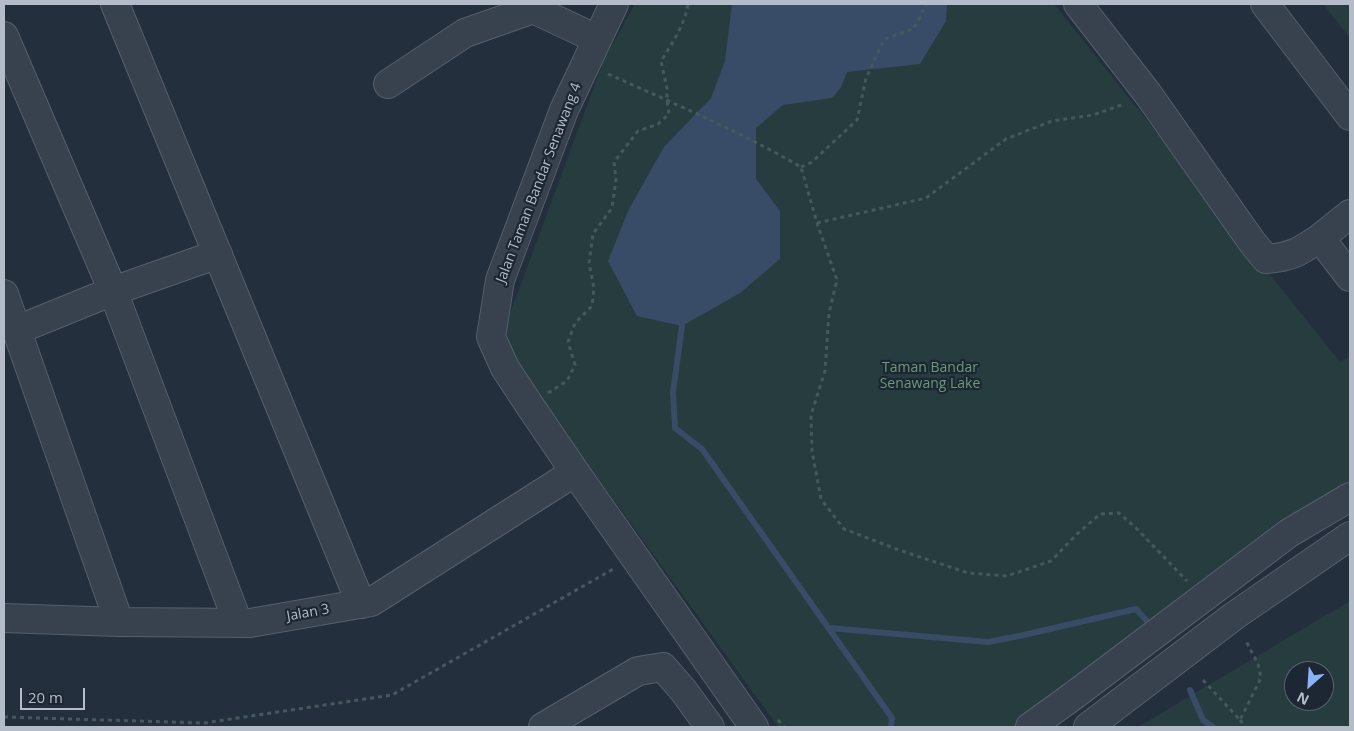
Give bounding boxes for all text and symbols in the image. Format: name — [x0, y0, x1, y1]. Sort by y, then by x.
street label: Jalan Taman Bandar Senawang 4 — [493, 81, 585, 285]
park label: Taman Bandar Senawang Lake — [880, 360, 980, 392]
street label: Jalan 3 — [285, 601, 331, 625]
north arrow — [1284, 661, 1334, 711]
scale bar — [22, 678, 88, 710]
text: 20 m — [28, 687, 63, 707]
text: N — [1293, 688, 1312, 710]

